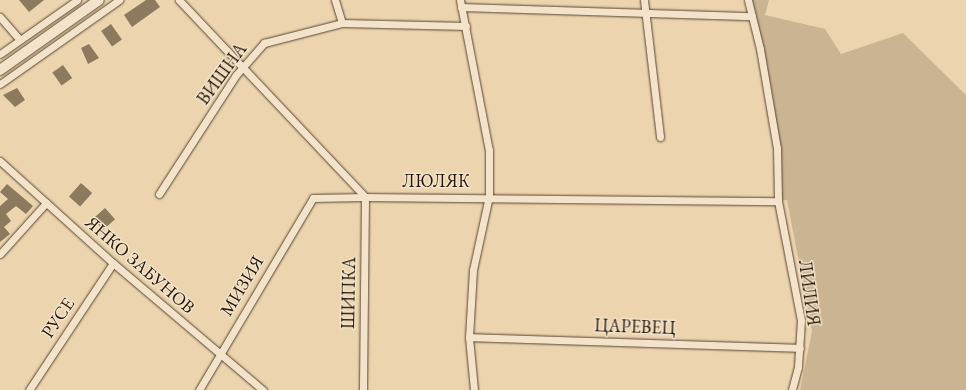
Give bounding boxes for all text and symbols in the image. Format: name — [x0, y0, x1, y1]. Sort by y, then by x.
street label: ВИШНА — [192, 39, 252, 109]
street label: ЛЮЛЯК — [402, 170, 470, 192]
street label: ЯНКО ЗАБУНОВ — [81, 212, 199, 318]
street label: МИЗИЯ — [216, 252, 268, 320]
street label: ШИПКА — [338, 257, 360, 329]
street label: ЛИЛИЯ — [794, 259, 824, 327]
street label: РУСЕ — [37, 294, 79, 342]
street label: ЦАРЕВЕЦ — [594, 315, 676, 339]

